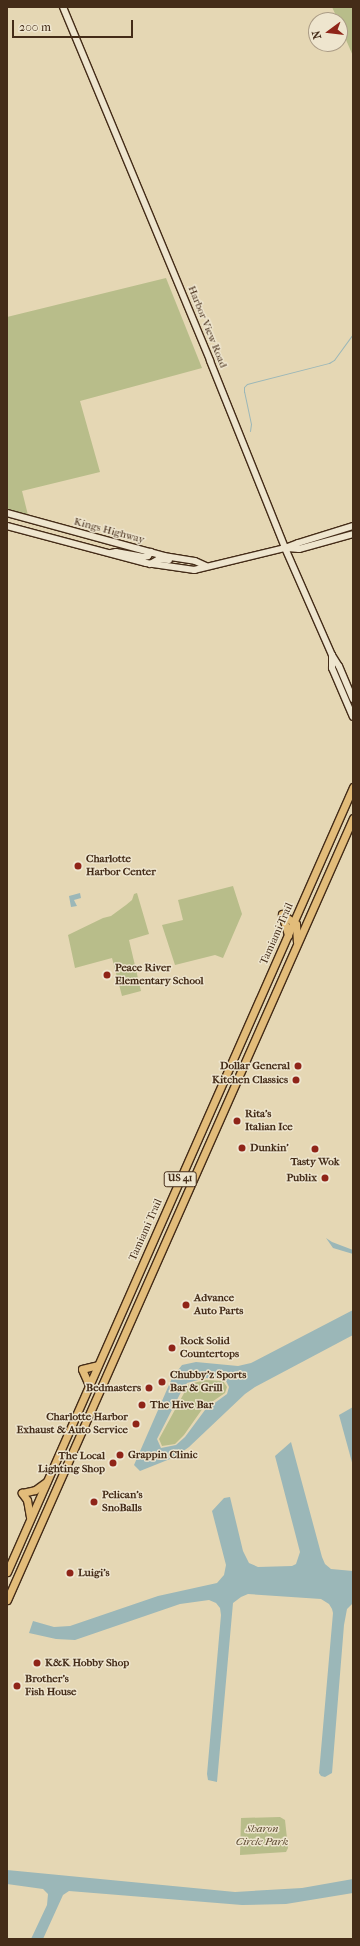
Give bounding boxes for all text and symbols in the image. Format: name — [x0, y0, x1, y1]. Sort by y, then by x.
scale bar — [14, 12, 135, 38]
north arrow — [308, 12, 348, 52]
text: 200 m — [19, 20, 51, 34]
text: N — [310, 29, 324, 41]
street label: Harbor View Road — [185, 284, 229, 370]
street label: Kings Highway — [72, 515, 146, 547]
place label: Charlotte Harbor Center — [86, 853, 156, 879]
marker: Charlotte Harbor Center — [73, 861, 83, 871]
street label: Tamiami Trail — [257, 901, 297, 967]
place label: Peace River Elementary School — [115, 962, 204, 988]
marker: Peace River Elementary School — [102, 970, 112, 980]
place label: Dollar General — [220, 1059, 290, 1073]
marker: Dollar General — [293, 1061, 303, 1071]
place label: Kitchen Classics — [212, 1073, 288, 1087]
marker: Kitchen Classics — [291, 1075, 301, 1085]
place label: Rita's Italian Ice — [245, 1108, 293, 1134]
marker: Rita's Italian Ice — [232, 1116, 242, 1126]
place label: Dunkin' — [250, 1141, 289, 1155]
marker: Dunkin' — [237, 1143, 247, 1153]
marker: Tasty Wok — [310, 1144, 320, 1154]
place label: Tasty Wok — [290, 1155, 340, 1169]
road number: US 41 — [163, 1171, 197, 1187]
place label: Publix — [286, 1171, 317, 1185]
marker: Publix — [320, 1173, 330, 1183]
street label: Tamiami Trail — [126, 1197, 166, 1263]
place label: Advance Auto Parts — [194, 1292, 243, 1318]
marker: Advance Auto Parts — [181, 1300, 191, 1310]
place label: Rock Solid Countertops — [180, 1335, 239, 1361]
marker: Rock Solid Countertops — [167, 1343, 177, 1353]
place label: Chubby'z Sports Bar & Grill — [170, 1369, 246, 1395]
marker: Chubby'z Sports Bar & Grill — [157, 1377, 167, 1387]
place label: Bedmasters — [86, 1381, 141, 1395]
marker: Bedmasters — [144, 1383, 154, 1393]
place label: The Hive Bar — [150, 1398, 213, 1412]
marker: The Hive Bar — [137, 1400, 147, 1410]
place label: Charlotte Harbor Exhaust & Auto Service — [17, 1411, 128, 1437]
marker: Charlotte Harbor Exhaust & Auto Service — [131, 1419, 141, 1429]
place label: Grappin Clinic — [128, 1448, 198, 1462]
place label: The Local Lighting Shop — [38, 1450, 105, 1476]
marker: Grappin Clinic — [115, 1450, 125, 1460]
marker: The Local Lighting Shop — [108, 1458, 118, 1468]
place label: Pelican's SnoBalls — [102, 1489, 143, 1515]
marker: Pelican's SnoBalls — [89, 1497, 99, 1507]
place label: Luigi's — [78, 1566, 110, 1580]
marker: Luigi's — [65, 1568, 75, 1578]
place label: K&K Hobby Shop — [45, 1656, 129, 1670]
marker: K&K Hobby Shop — [32, 1658, 42, 1668]
place label: Brother's Fish House — [25, 1673, 76, 1699]
marker: Brother's Fish House — [12, 1681, 22, 1691]
park label: Sharon Circle Park — [236, 1823, 288, 1849]

